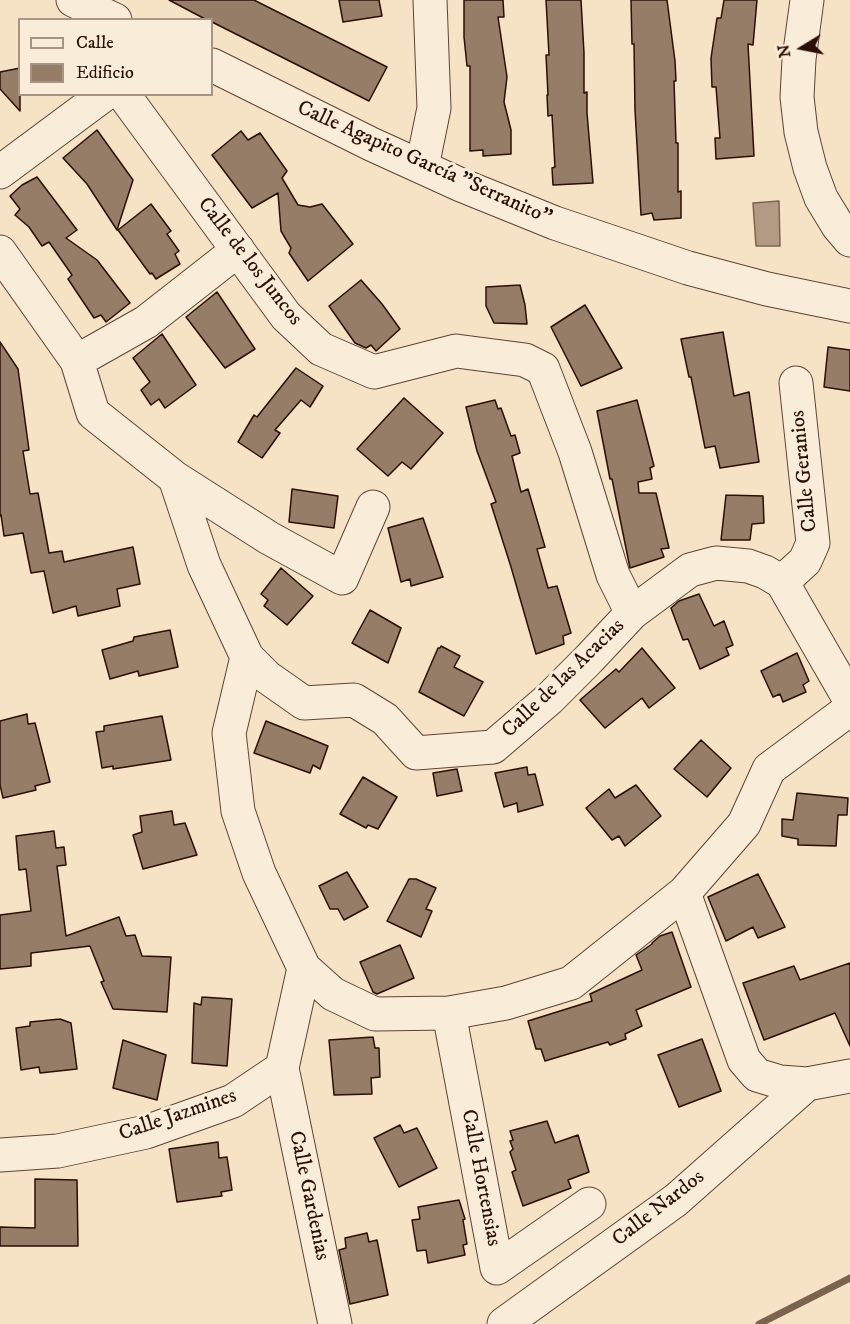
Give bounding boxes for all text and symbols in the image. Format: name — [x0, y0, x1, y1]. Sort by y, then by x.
legend — [18, 18, 213, 96]
north arrow — [772, 18, 832, 78]
text: Calle — [76, 32, 114, 54]
text: N — [773, 43, 795, 59]
text: Edificio — [76, 62, 134, 84]
street label: Calle Agapito García "Serranito" — [293, 96, 555, 232]
street label: Calle de los Juncos — [191, 193, 307, 331]
street label: Calle Geranios — [786, 409, 824, 533]
street label: Calle de las Acacias — [497, 614, 631, 744]
street label: Calle Jazmines — [116, 1084, 240, 1148]
street label: Calle Hortensias — [454, 1108, 506, 1248]
street label: Calle Gardenias — [282, 1129, 334, 1263]
street label: Calle Nardos — [608, 1165, 710, 1253]

